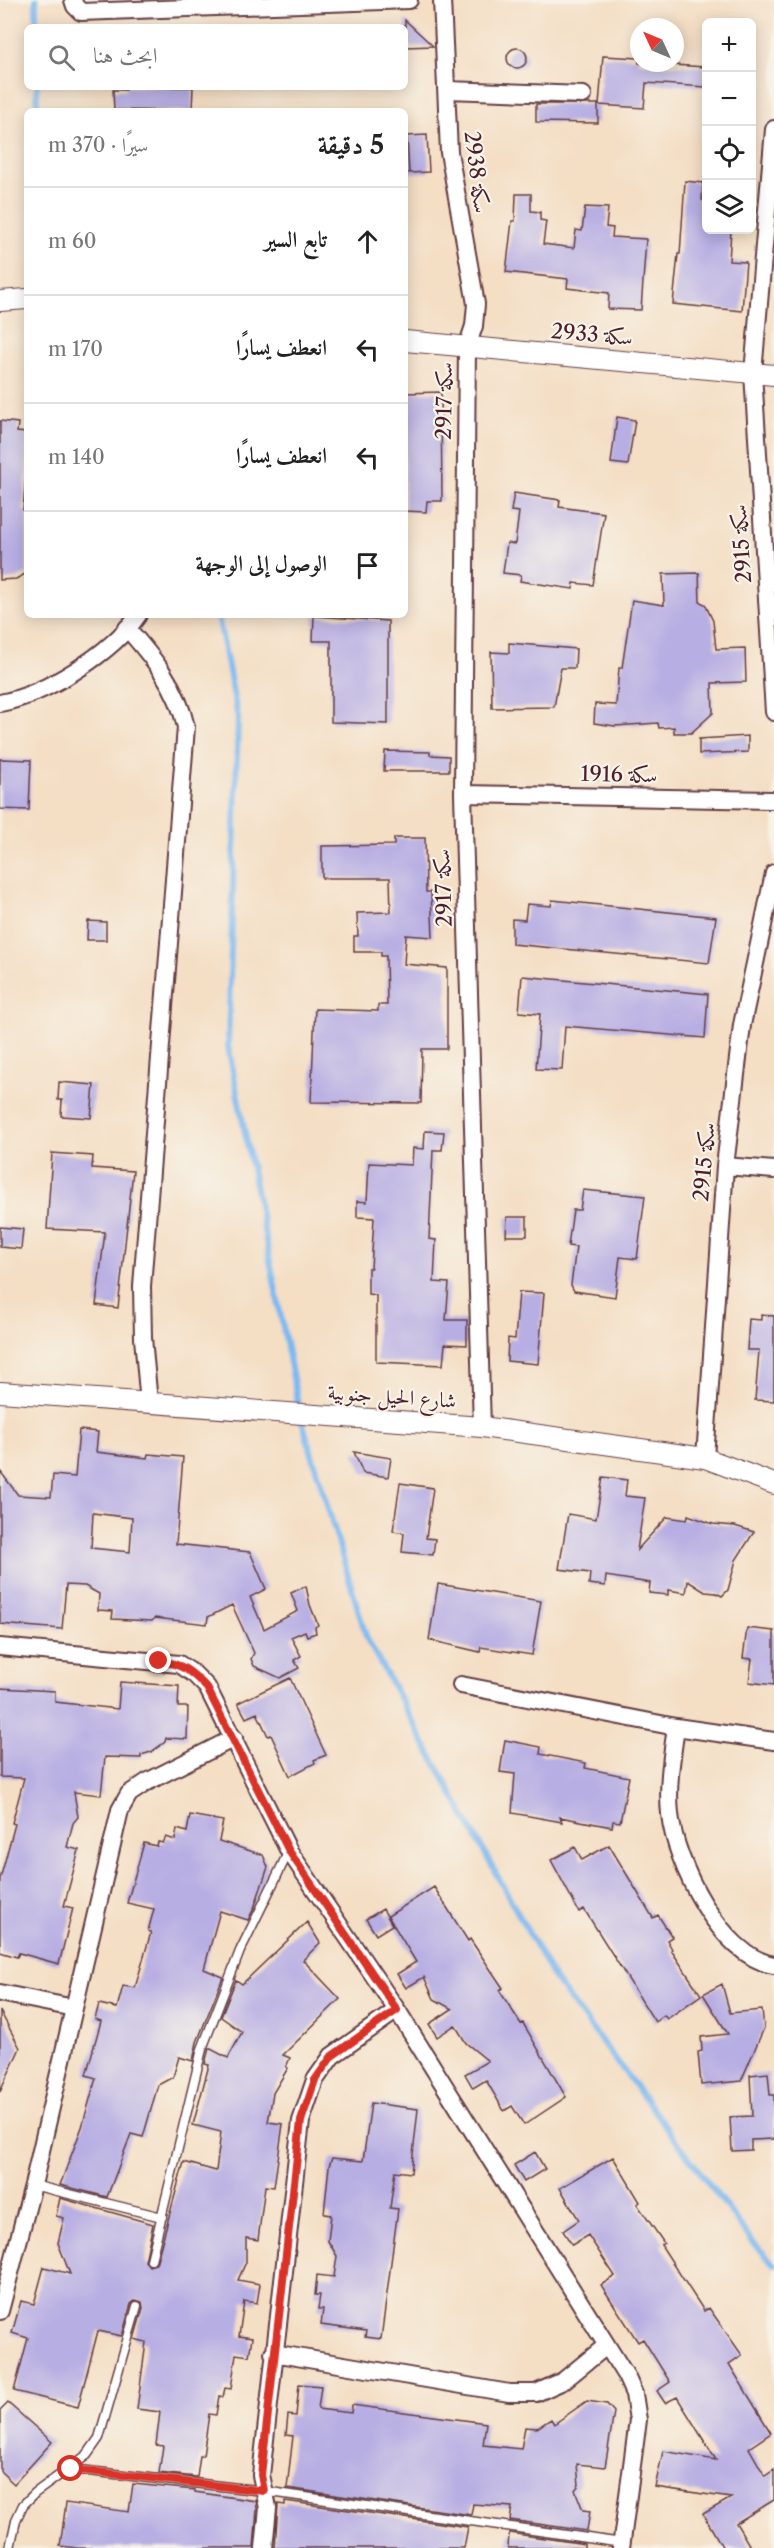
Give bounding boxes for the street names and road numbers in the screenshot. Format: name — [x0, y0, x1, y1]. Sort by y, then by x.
street label: سكة 2938 — [460, 129, 494, 215]
street label: سكة 2933 — [550, 318, 634, 350]
street label: سكة 2917 — [431, 362, 457, 440]
street label: سكة 2915 — [726, 504, 756, 584]
street label: سكة 1916 — [580, 761, 658, 787]
street label: سكة 2917 — [429, 849, 457, 927]
street label: سكة 2915 — [688, 1122, 720, 1202]
street label: شارع الحيل جنوبية — [327, 1379, 457, 1419]

